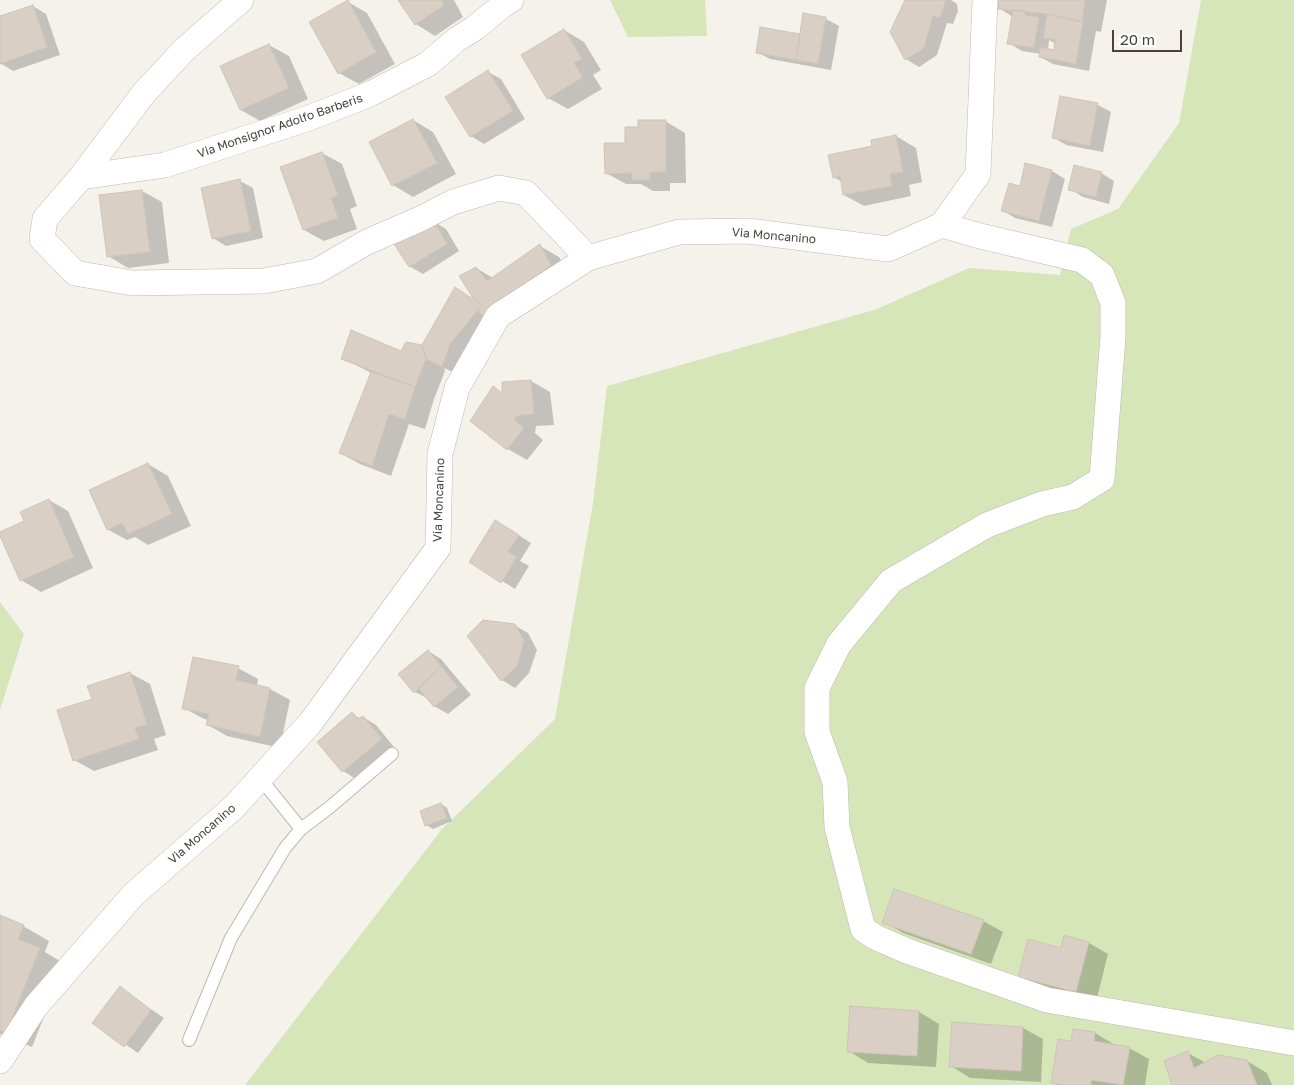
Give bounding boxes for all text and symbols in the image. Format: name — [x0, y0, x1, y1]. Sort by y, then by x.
scale bar — [1114, 20, 1184, 52]
text: 20 m — [1120, 30, 1155, 48]
street label: Via Monsignor Adolfo Barberis — [195, 91, 365, 161]
street label: Via Moncanino — [731, 225, 817, 247]
street label: Via Moncanino — [430, 458, 448, 542]
street label: Via Moncanino — [165, 801, 239, 867]

